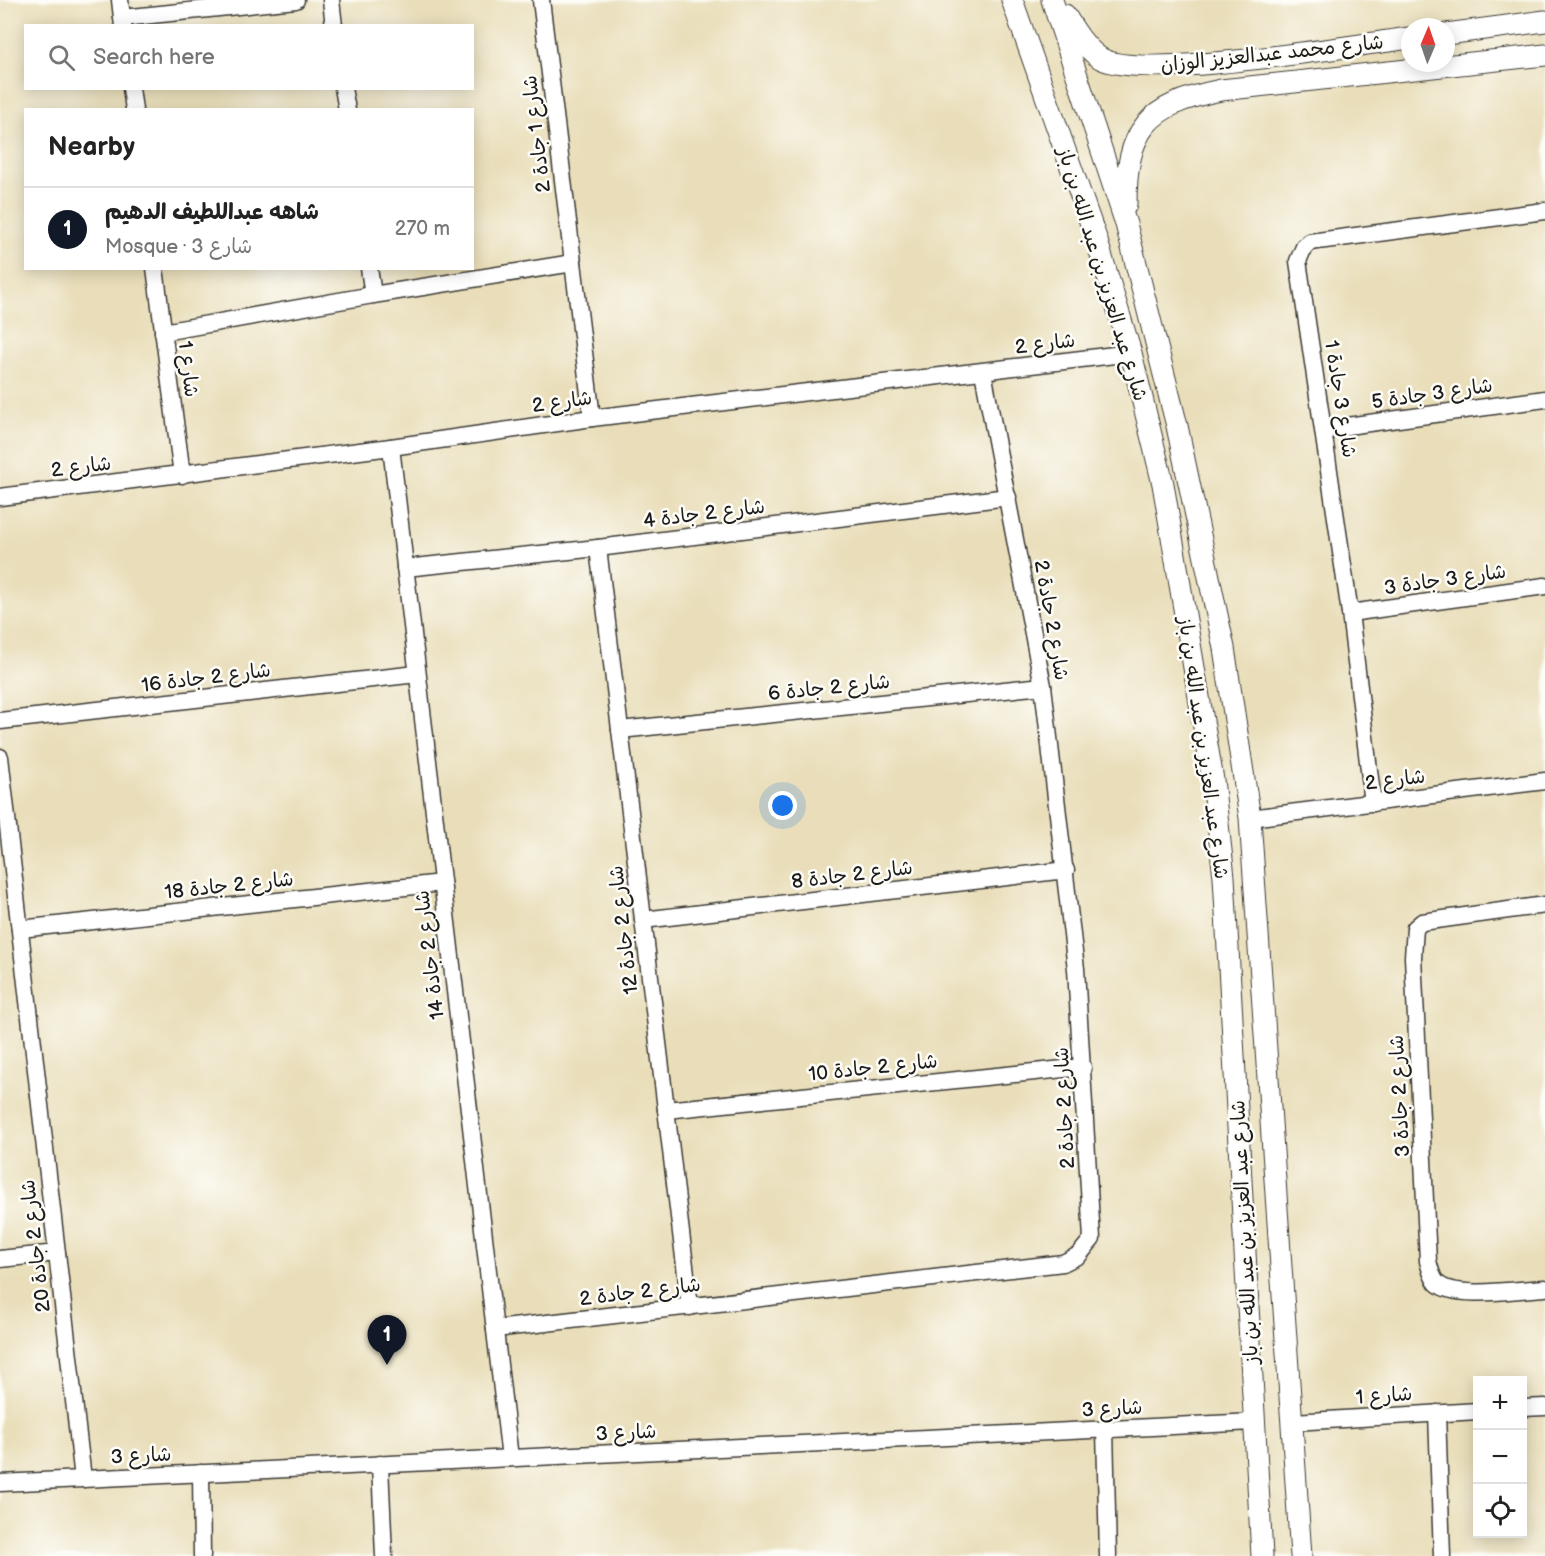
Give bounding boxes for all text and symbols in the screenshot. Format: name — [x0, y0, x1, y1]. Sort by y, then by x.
north arrow — [1401, 18, 1455, 72]
search box — [24, 24, 474, 90]
street label: شارع محمد عبدالعزيز الوزان — [1159, 30, 1385, 79]
icon: search — [45, 41, 78, 74]
text: Search here — [93, 44, 215, 71]
street label: شارع 1 جادة 2 — [518, 74, 557, 194]
text: Nearby — [48, 132, 135, 163]
street label: شارع عبد العزيز بن عبد الله بن باز — [1050, 142, 1152, 404]
text: شاهه عبداللطيف الدهيم — [105, 199, 319, 226]
text: 1 — [63, 217, 72, 241]
text: 270 m — [395, 217, 450, 241]
text: Mosque · شارع 3 — [105, 235, 252, 259]
street label: شارع 2 — [1014, 328, 1077, 361]
street label: شارع 3 جادة 1 — [1318, 339, 1361, 460]
street label: شارع 1 — [172, 340, 203, 399]
street label: شارع 3 جادة 5 — [1370, 374, 1494, 415]
street label: شارع 2 — [531, 386, 594, 419]
street label: شارع 2 — [50, 451, 113, 484]
street label: شارع 2 جادة 4 — [642, 495, 766, 534]
street label: شارع 2 جادة 2 — [1028, 558, 1073, 683]
street label: شارع 3 جادة 3 — [1383, 560, 1508, 601]
street label: شارع عبد العزيز بن عبد الله بن باز — [1171, 614, 1233, 881]
street label: شارع 2 جادة 16 — [140, 658, 272, 699]
street label: شارع 2 جادة 6 — [767, 670, 891, 707]
street label: شارع 2 — [1364, 764, 1427, 797]
your location — [768, 791, 797, 820]
street label: شارع 2 جادة 8 — [790, 856, 914, 895]
street label: شارع 2 جادة 12 — [604, 864, 645, 996]
street label: شارع 2 جادة 18 — [163, 867, 295, 906]
street label: شارع 2 جادة 14 — [410, 889, 451, 1021]
street label: شارع 2 جادة 3 — [1385, 1034, 1416, 1158]
street label: شارع 2 جادة 2 — [1050, 1046, 1081, 1169]
street label: شارع 2 جادة 10 — [807, 1049, 939, 1088]
street label: شارع عبد العزيز بن عبد الله بن باز — [1226, 1099, 1265, 1367]
street label: شارع 2 جادة 20 — [16, 1178, 57, 1314]
street label: شارع 2 جادة 2 — [578, 1273, 702, 1312]
pin: 1 — [368, 1316, 406, 1365]
map controls — [1473, 1376, 1527, 1538]
button: + — [1473, 1376, 1527, 1430]
street label: شارع 1 — [1355, 1382, 1413, 1411]
street label: شارع 3 — [1081, 1395, 1143, 1424]
street label: شارع 3 — [595, 1419, 657, 1448]
button: − — [1473, 1430, 1527, 1484]
street label: شارع 3 — [110, 1442, 172, 1471]
button: locate — [1473, 1484, 1527, 1538]

